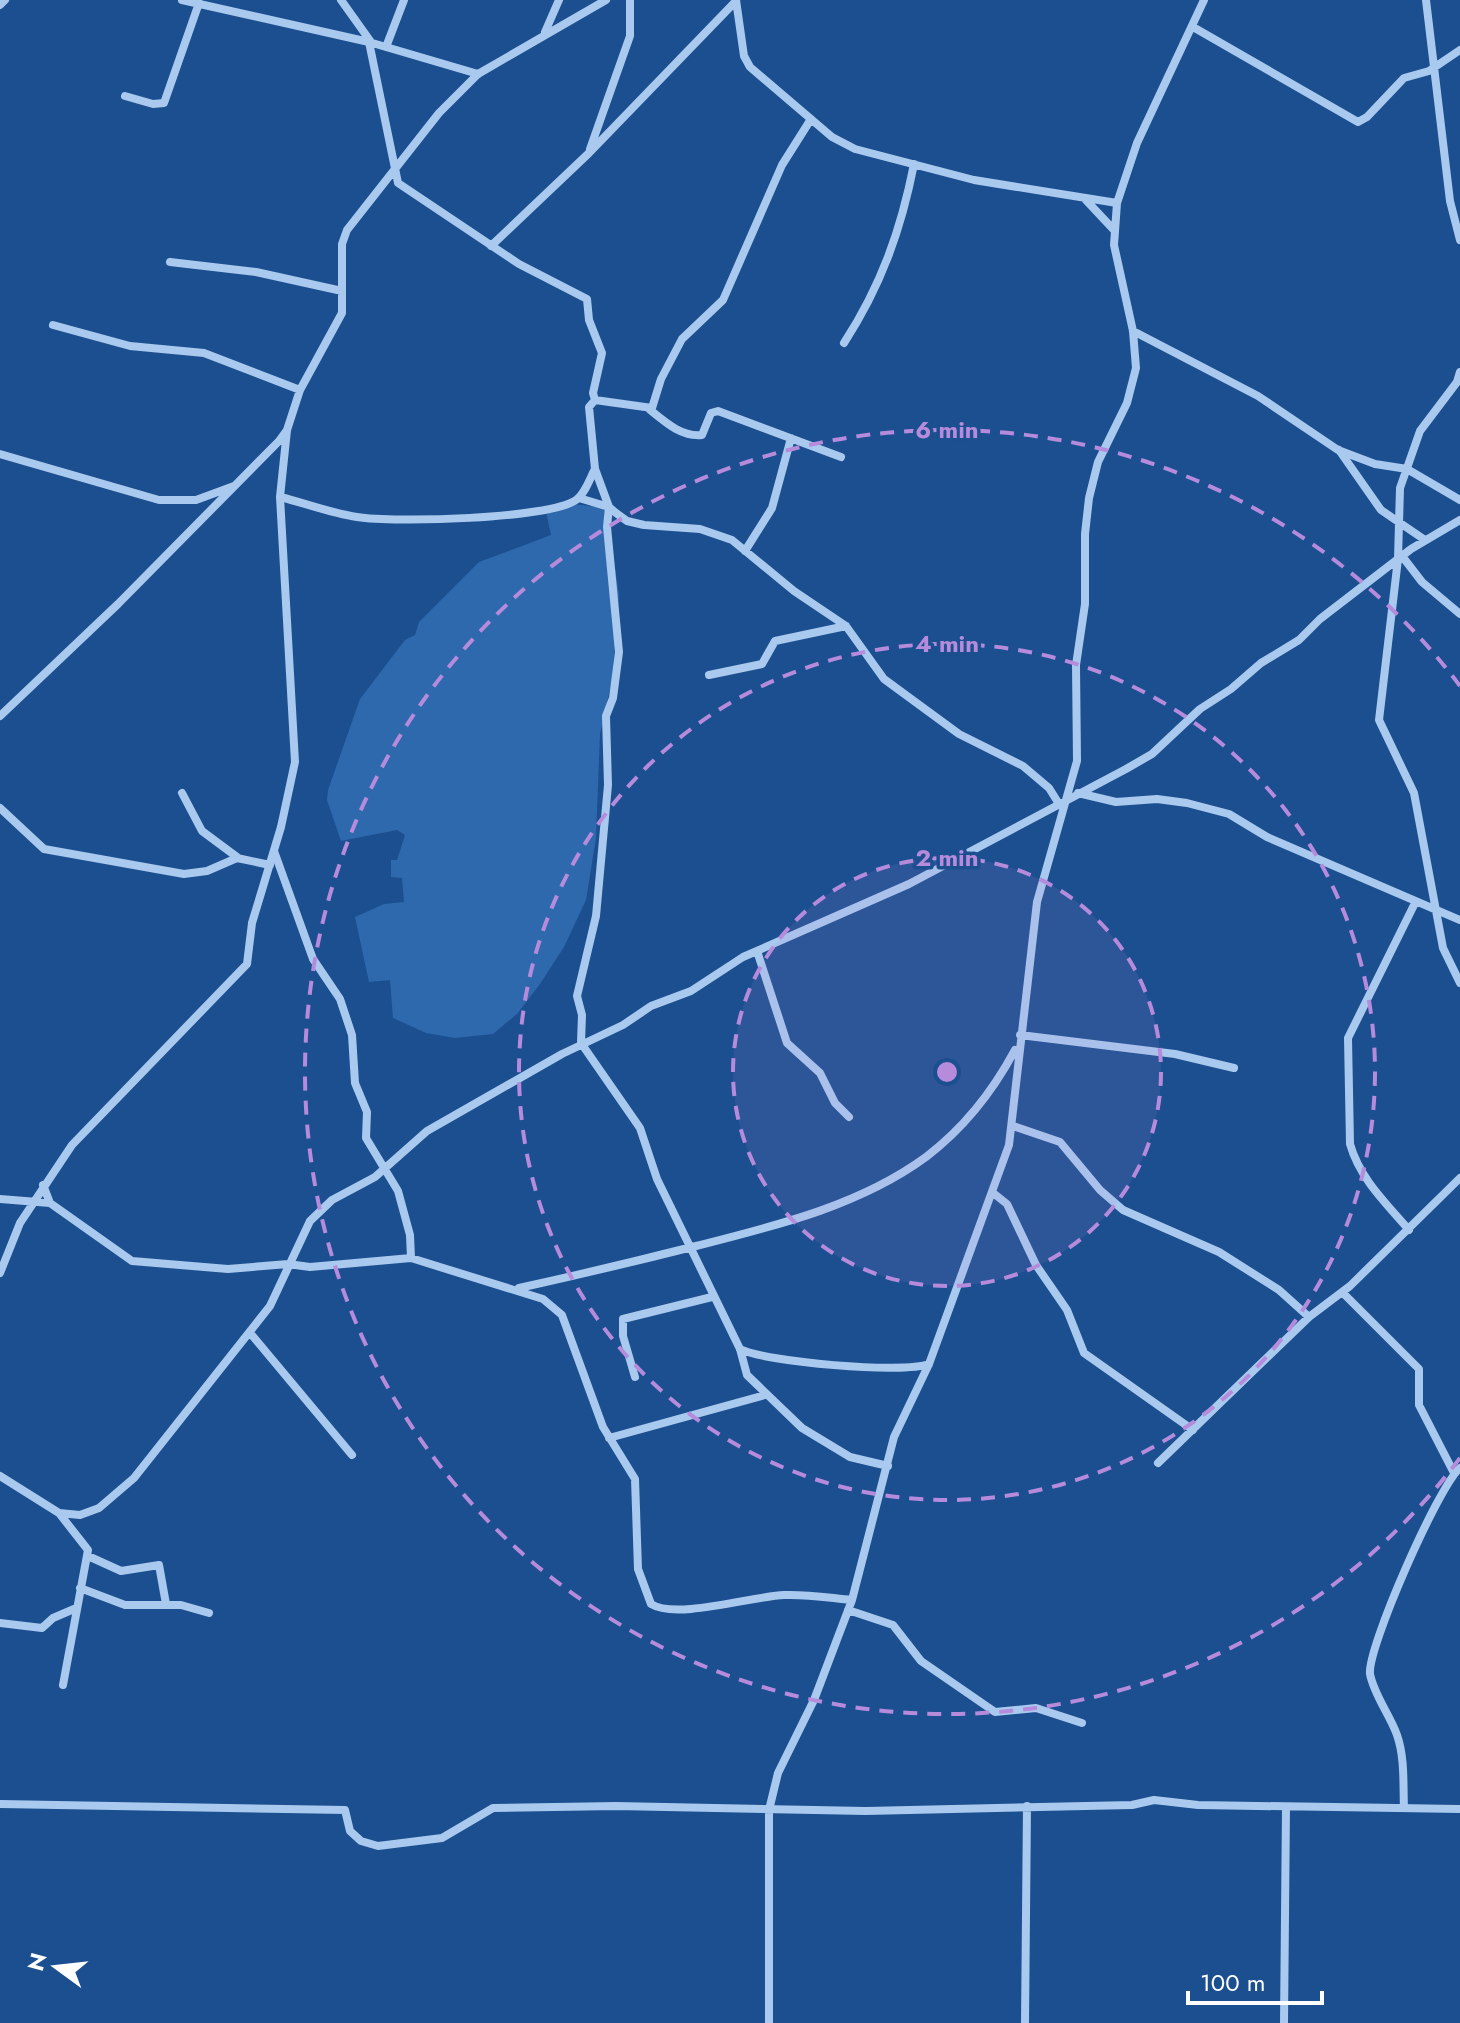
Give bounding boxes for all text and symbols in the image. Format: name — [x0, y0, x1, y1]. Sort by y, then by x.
text: 6 min — [915, 412, 979, 447]
text: 4 min — [915, 626, 979, 661]
text: 2 min — [915, 840, 979, 875]
centre of rings — [933, 1058, 961, 1086]
north arrow — [16, 1927, 96, 2007]
text: N — [19, 1949, 54, 1974]
scale bar — [1188, 1955, 1322, 2005]
text: 100 m — [1200, 1965, 1266, 2000]

